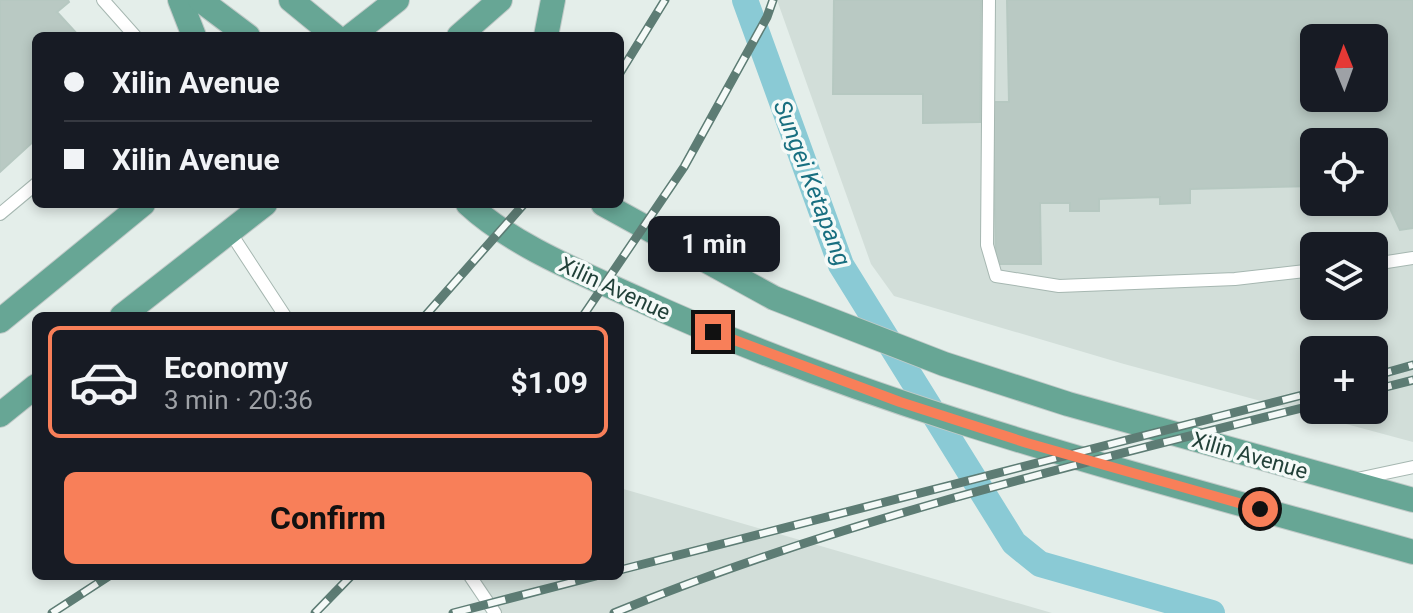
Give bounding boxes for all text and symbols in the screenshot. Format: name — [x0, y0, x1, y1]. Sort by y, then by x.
north arrow — [1300, 24, 1388, 112]
map controls — [1300, 24, 1388, 424]
text: Xilin Avenue — [112, 65, 280, 100]
water label: Sungei Ketapang — [768, 96, 856, 270]
button: locate — [1300, 128, 1388, 216]
text: Xilin Avenue — [112, 142, 280, 177]
callout: 1 min — [647, 216, 779, 272]
text: 1 min — [681, 229, 747, 259]
button: layers — [1300, 232, 1388, 320]
street label: Xilin Avenue — [555, 252, 674, 325]
route end — [695, 314, 731, 350]
button: + — [1300, 336, 1388, 424]
icon: car — [68, 346, 140, 418]
text: Economy — [164, 350, 288, 385]
text: $1.09 — [510, 365, 588, 400]
text: 3 min · 20:36 — [164, 385, 313, 415]
street label: Xilin Avenue — [1189, 427, 1311, 484]
button: Confirm — [64, 472, 592, 564]
route start — [1242, 491, 1278, 527]

